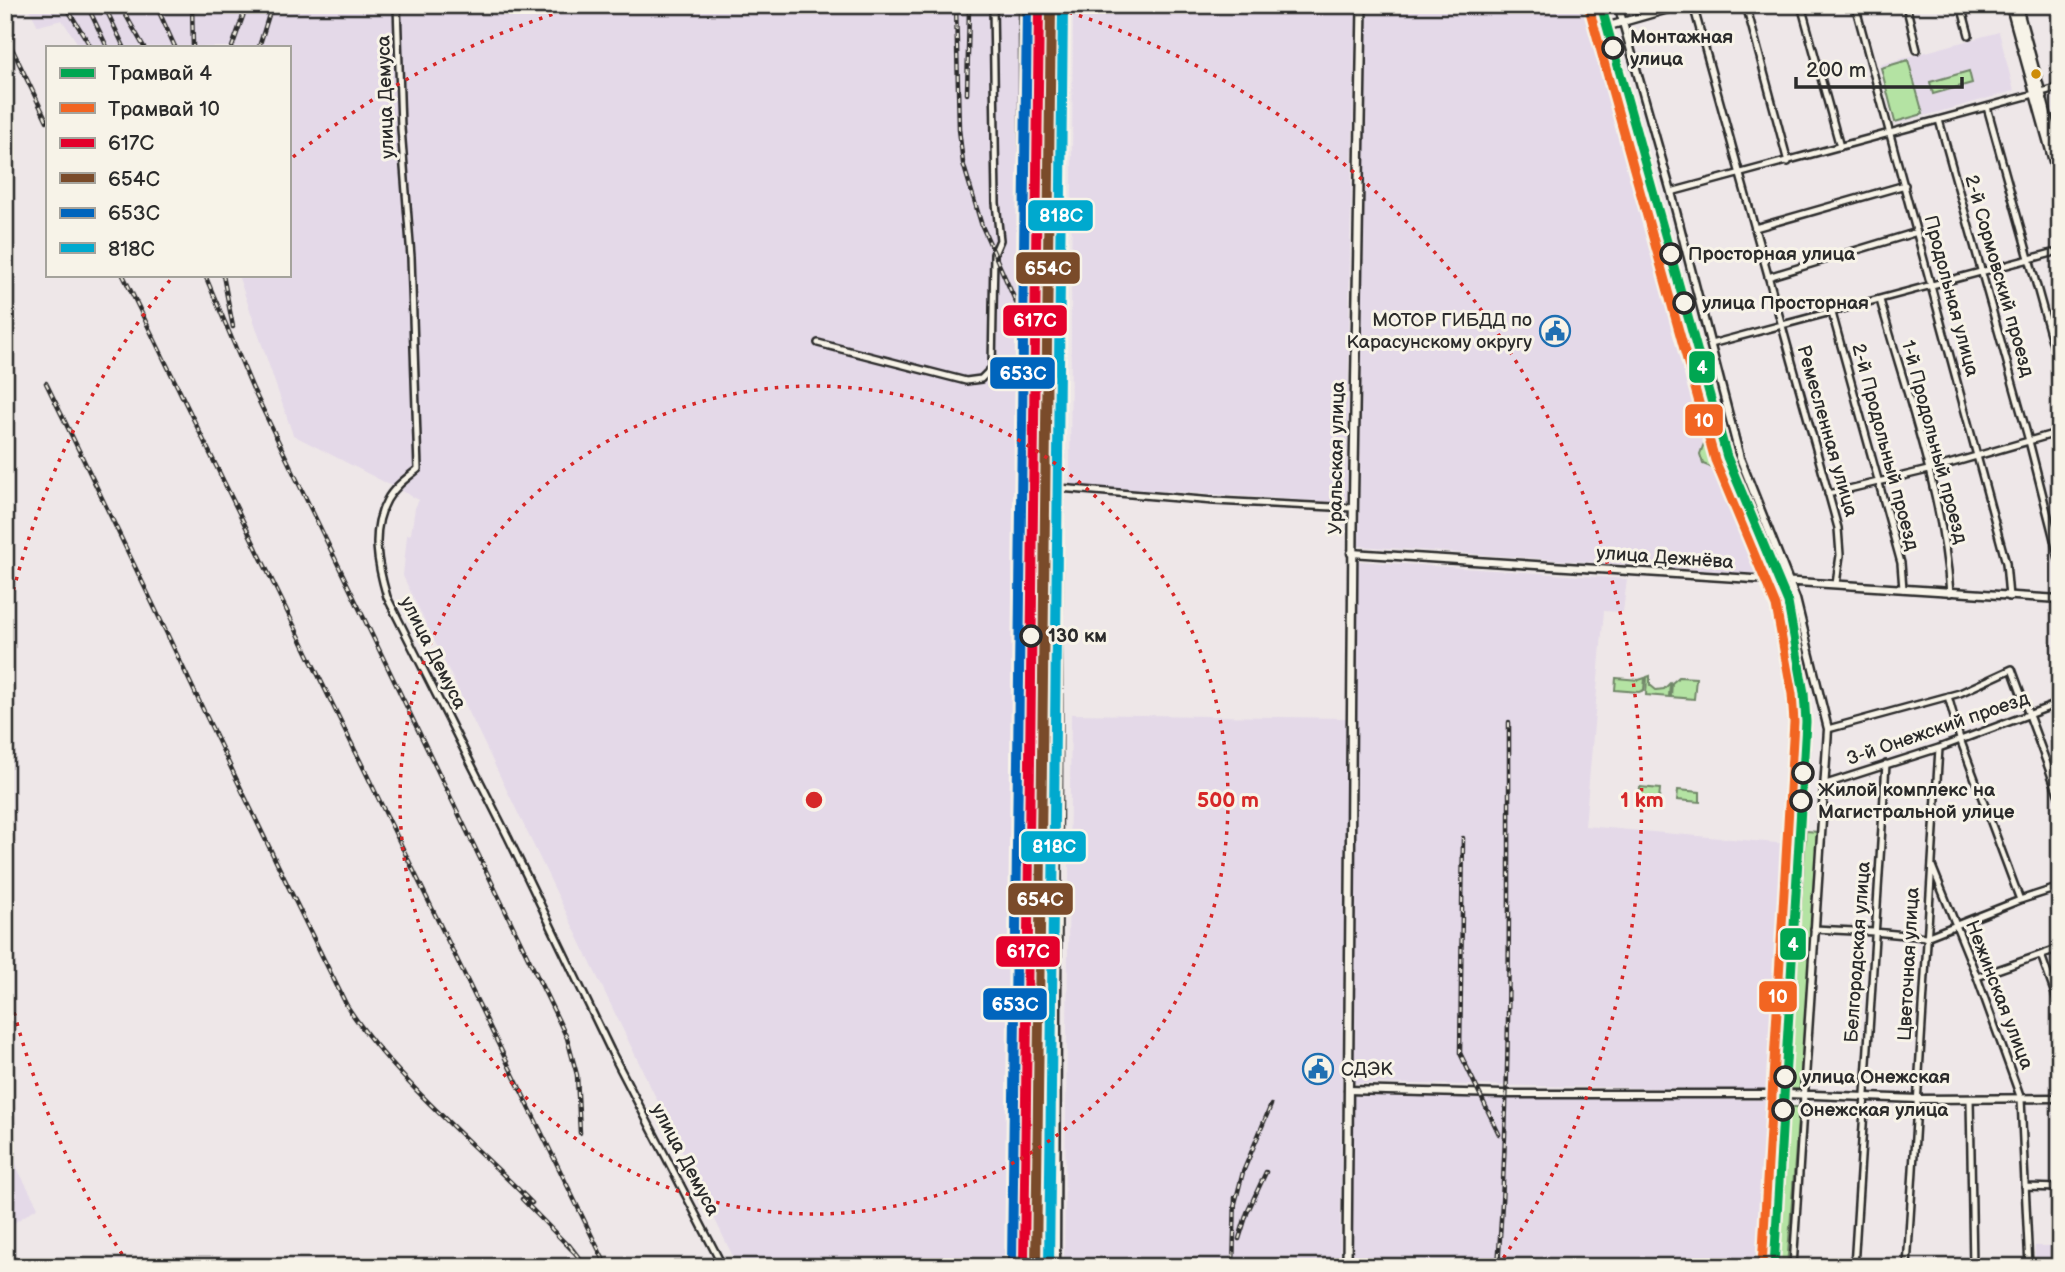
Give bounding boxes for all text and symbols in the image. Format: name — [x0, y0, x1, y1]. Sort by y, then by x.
place label: Монтажная улица — [1630, 26, 1733, 71]
street label: улица Демуса — [372, 35, 400, 159]
marker: Монтажная улица — [1602, 37, 1624, 59]
legend — [46, 46, 290, 276]
scale bar — [1796, 46, 1962, 90]
text: 200 m — [1806, 58, 1866, 83]
text: Трамвай 4 — [108, 61, 212, 86]
unlabelled marker — [2029, 67, 2043, 81]
text: Трамвай 10 — [108, 97, 220, 122]
text: 617C — [108, 131, 154, 156]
text: 654С — [108, 167, 160, 192]
street label: 2-й Сормовский проезд — [1959, 172, 2039, 380]
line badge: 818С — [1027, 199, 1094, 232]
text: 653С — [108, 201, 160, 226]
text: 818С — [1039, 205, 1083, 228]
street label: Продольная улица — [1918, 213, 1984, 379]
text: 818С — [108, 237, 155, 262]
marker: Просторная улица — [1660, 243, 1682, 265]
place label: Просторная улица — [1688, 243, 1856, 266]
line badge: 654С — [1015, 251, 1081, 285]
text: 654С — [1025, 258, 1071, 281]
marker: улица Просторная — [1673, 292, 1695, 314]
place label: улица Просторная — [1702, 292, 1869, 315]
line badge: 617C — [1002, 304, 1068, 337]
place label: МОТОР ГИБДД по Карасунскому округу — [1347, 309, 1532, 354]
text: 617C — [1013, 310, 1057, 333]
public building icon: МОТОР ГИБДД по Карасунскому округу — [1538, 314, 1572, 348]
street label: 1-й Продольный проезд — [1896, 338, 1972, 547]
street label: 2-й Продольный проезд — [1846, 341, 1924, 553]
street label: Ремесленная улица — [1791, 343, 1863, 519]
line badge: 4 — [1688, 350, 1716, 384]
line badge: 653С — [989, 356, 1056, 390]
text: 4 — [1696, 357, 1708, 380]
text: 653С — [1000, 363, 1046, 386]
street label: Уральская улица — [1324, 381, 1350, 535]
line badge: 10 — [1684, 403, 1724, 437]
text: 10 — [1694, 410, 1714, 433]
street label: улица Дежнёва — [1596, 542, 1734, 574]
street label: улица Демуса — [395, 593, 471, 713]
marker: 130 км — [1020, 625, 1042, 647]
place label: 130 км — [1048, 625, 1107, 648]
street label: 3-й Онежский проезд — [1844, 687, 2033, 771]
unlabelled marker — [1792, 762, 1814, 784]
place label: Жилой комплекс на Магистральной улице — [1818, 779, 2015, 824]
centre of rings — [802, 788, 826, 812]
text: 500 m — [1197, 788, 1259, 813]
text: 1 km — [1620, 788, 1664, 813]
marker: Жилой комплекс на Магистральной улице — [1790, 790, 1812, 812]
line badge: 818С — [1020, 830, 1087, 863]
text: 818С — [1032, 836, 1076, 859]
street label: Белгородская улица — [1840, 861, 1876, 1043]
line badge: 654С — [1007, 882, 1074, 916]
street label: Цветочная улица — [1893, 887, 1925, 1041]
text: 654С — [1017, 889, 1063, 912]
street label: Нежинская улица — [1960, 917, 2038, 1073]
line badge: 4 — [1779, 927, 1807, 961]
text: 4 — [1787, 934, 1799, 957]
line badge: 617C — [995, 935, 1061, 968]
text: 617C — [1006, 941, 1050, 964]
line badge: 10 — [1758, 980, 1798, 1013]
text: 10 — [1768, 986, 1788, 1009]
line badge: 653С — [982, 987, 1048, 1021]
text: 653С — [992, 994, 1038, 1017]
public building icon: СДЭК — [1301, 1052, 1335, 1086]
place label: СДЭК — [1341, 1058, 1393, 1081]
marker: улица Онежская — [1774, 1066, 1796, 1088]
place label: улица Онежская — [1802, 1066, 1950, 1089]
marker: Онежская улица — [1772, 1099, 1794, 1121]
place label: Онежская улица — [1800, 1099, 1949, 1122]
street label: улица Демуса — [646, 1100, 724, 1220]

